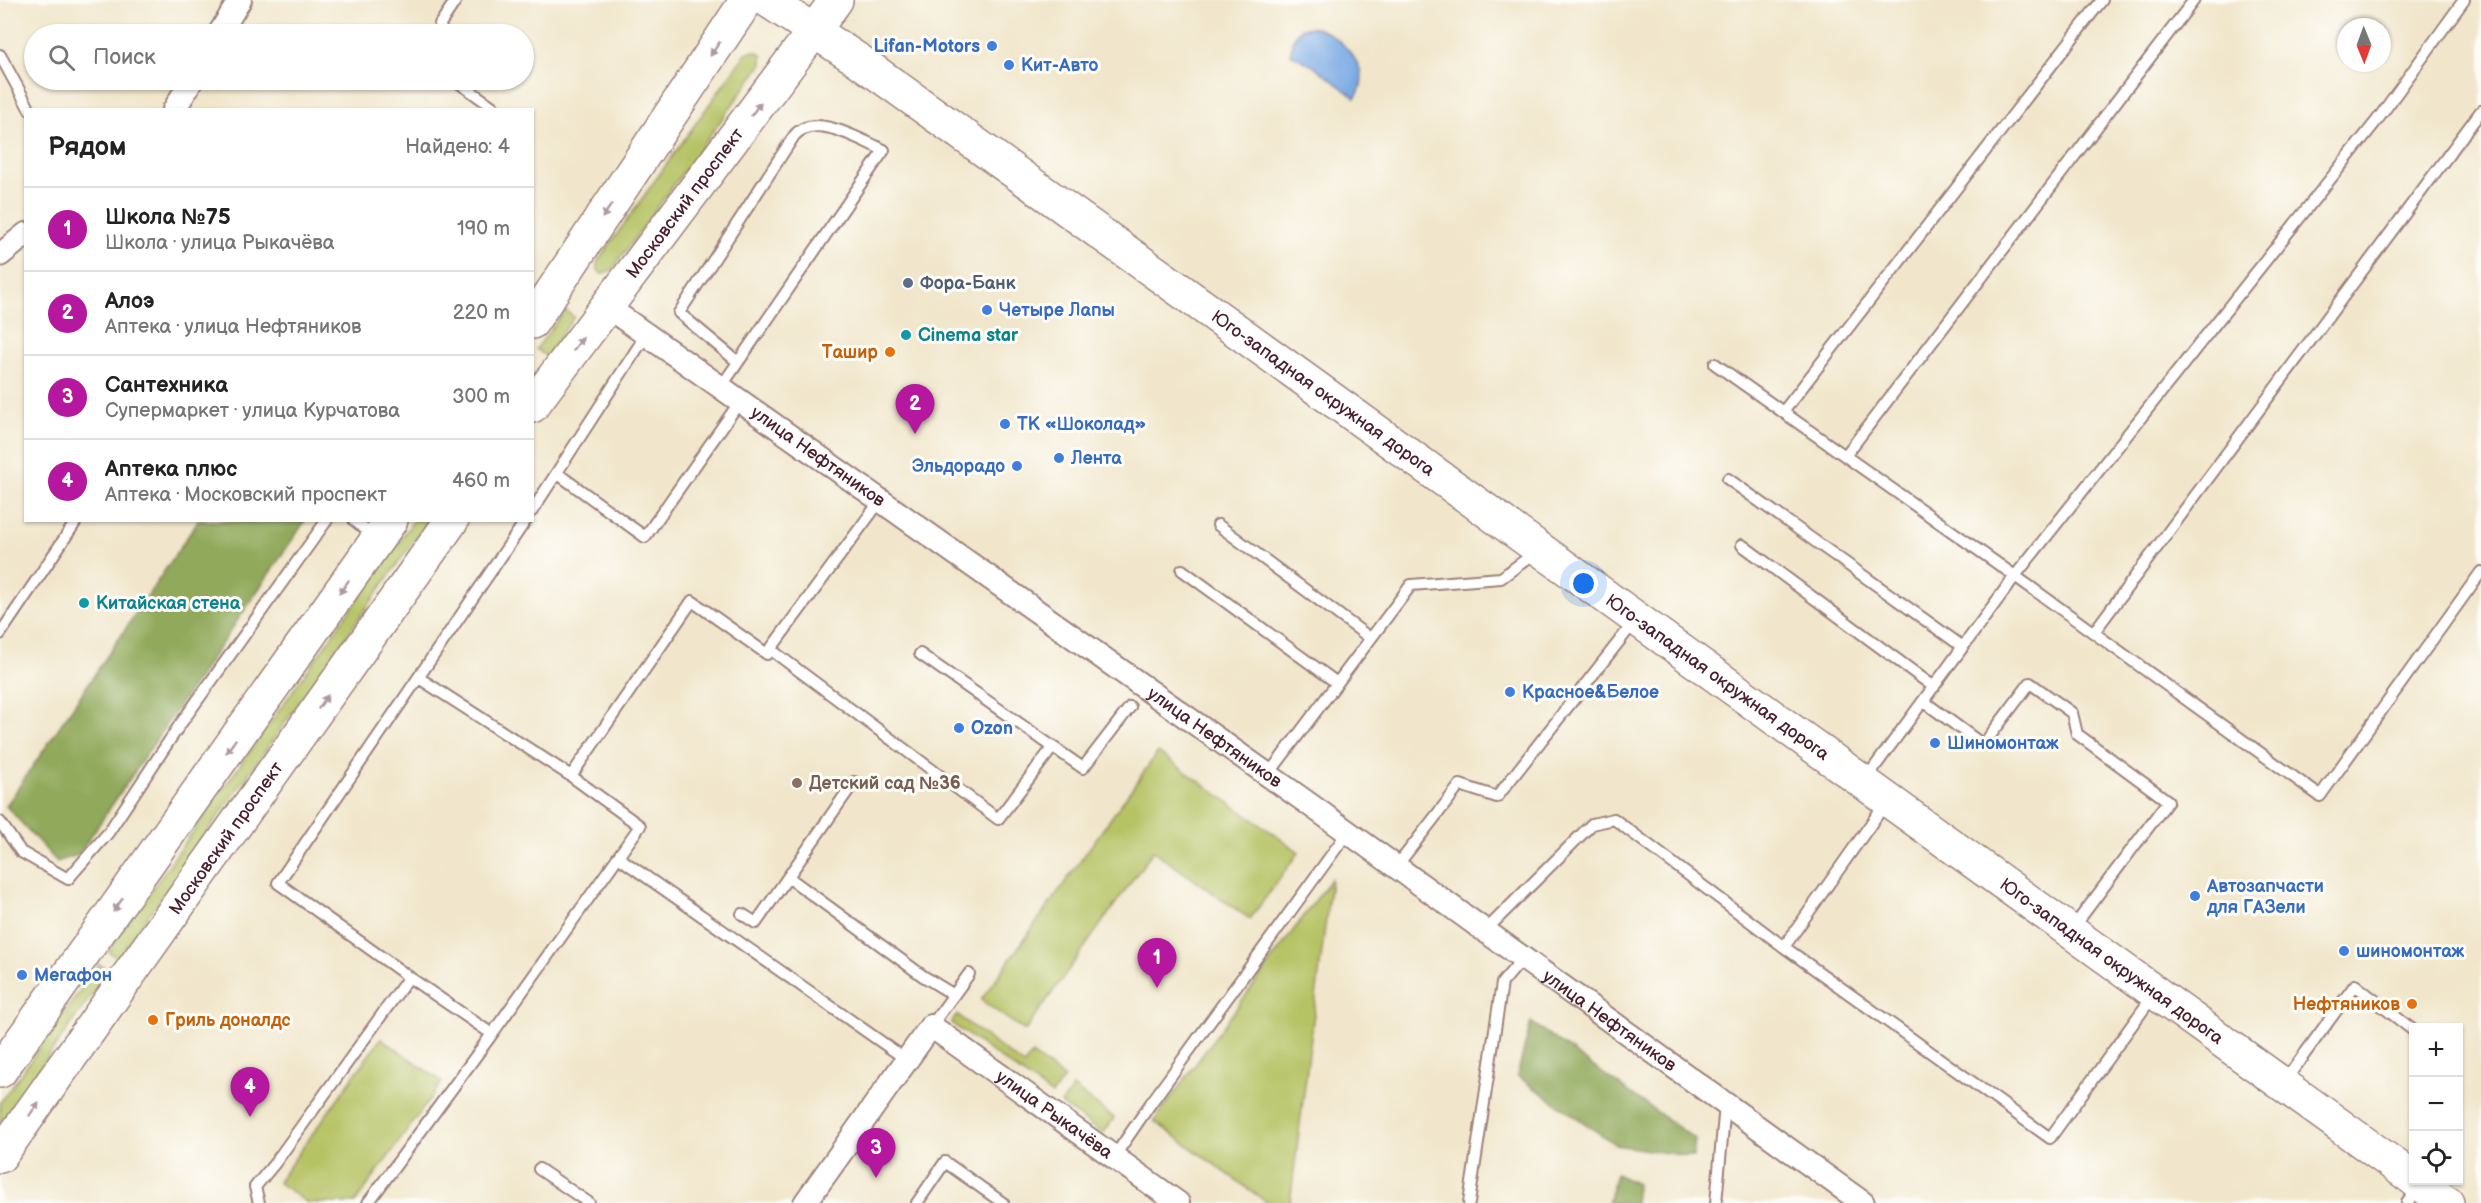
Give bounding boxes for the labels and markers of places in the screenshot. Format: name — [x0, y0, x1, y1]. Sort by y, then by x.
place label: Lifan-Motors — [873, 36, 980, 57]
marker: Lifan-Motors — [985, 39, 999, 53]
place label: Кит-Авто — [1021, 55, 1098, 76]
marker: Кит-Авто — [1002, 58, 1016, 72]
place label: Фора-Банк — [920, 273, 1016, 294]
marker: Фора-Банк — [901, 276, 915, 290]
place label: Четыре Лапы — [999, 300, 1115, 321]
marker: Четыре Лапы — [980, 303, 994, 317]
place label: Cinema star — [918, 325, 1019, 346]
marker: Cinema star — [899, 328, 913, 342]
place label: Ташир — [822, 342, 878, 363]
marker: Ташир — [883, 345, 897, 359]
pin: 2 — [896, 384, 934, 434]
place label: ТК «Шоколад» — [1017, 414, 1146, 435]
marker: ТК «Шоколад» — [998, 417, 1012, 431]
place label: Лента — [1070, 448, 1122, 469]
marker: Лента — [1052, 451, 1066, 465]
place label: Эльдорадо — [912, 456, 1005, 477]
marker: Эльдорадо — [1010, 459, 1024, 473]
place label: Китайская стена — [96, 593, 241, 614]
marker: Китайская стена — [77, 596, 91, 610]
place label: Красное&Белое — [1522, 682, 1659, 703]
marker: Красное&Белое — [1503, 685, 1517, 699]
place label: Ozon — [971, 718, 1013, 739]
marker: Ozon — [952, 721, 966, 735]
place label: Шиномонтаж — [1947, 733, 2059, 754]
marker: Шиномонтаж — [1928, 736, 1942, 750]
place label: Детский сад №36 — [809, 773, 961, 794]
marker: Детский сад №36 — [790, 776, 804, 790]
place label: Автозапчасти для ГАЗели — [2206, 876, 2324, 918]
marker: Автозапчасти для ГАЗели — [2188, 889, 2202, 903]
pin: 1 — [1138, 938, 1176, 988]
place label: шиномонтаж — [2356, 941, 2465, 962]
marker: шиномонтаж — [2337, 944, 2351, 958]
place label: Мегафон — [34, 965, 112, 986]
marker: Мегафон — [15, 968, 29, 982]
place label: Нефтяников — [2293, 994, 2400, 1015]
marker: Нефтяников — [2405, 997, 2419, 1011]
place label: Гриль доналдс — [165, 1010, 291, 1031]
marker: Гриль доналдс — [146, 1013, 160, 1027]
pin: 4 — [230, 1068, 270, 1117]
pin: 3 — [856, 1128, 896, 1178]

